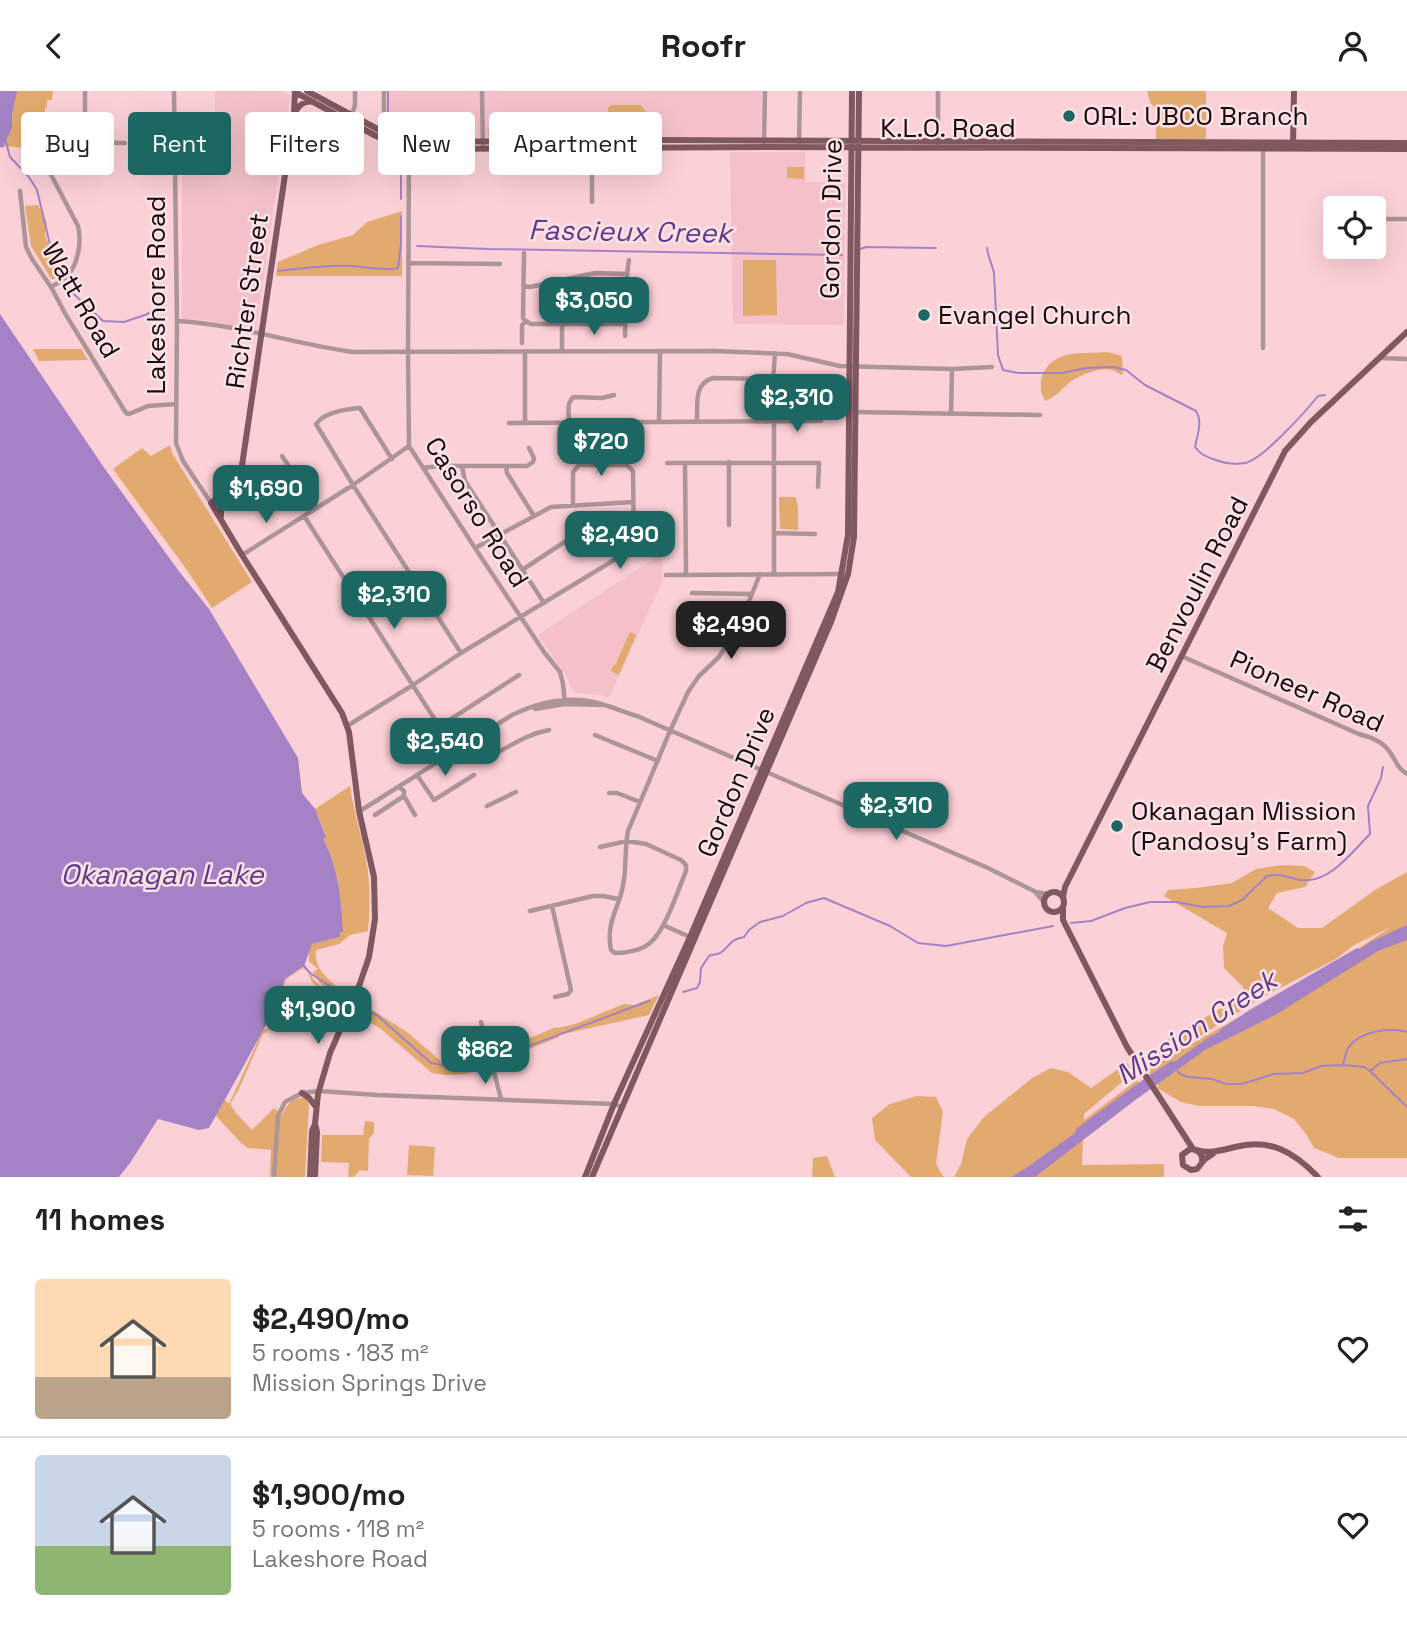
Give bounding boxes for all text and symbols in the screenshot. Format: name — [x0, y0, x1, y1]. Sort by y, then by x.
text: Roofr — [661, 26, 746, 66]
icon: back — [35, 27, 73, 65]
icon: person — [1334, 27, 1372, 65]
place label: ORL: UBCO Branch — [1083, 99, 1308, 133]
marker: ORL: UBCO Branch — [1061, 108, 1077, 124]
street label: K.L.O. Road — [880, 111, 1016, 145]
chip: Buy — [21, 112, 114, 175]
chip: Rent — [128, 112, 231, 175]
chip: Filters — [245, 112, 364, 175]
chip: New — [378, 112, 475, 175]
chip: Apartment — [489, 112, 662, 175]
street label: Gordon Drive — [813, 139, 849, 299]
street label: Lakeshore Road — [139, 196, 173, 394]
map controls — [1323, 196, 1386, 259]
button: locate — [1323, 196, 1386, 259]
street label: Richter Street — [218, 211, 276, 391]
water label: Fascieux Creek — [528, 211, 735, 251]
street label: Watt Road — [34, 236, 128, 364]
pin: $3,050 — [537, 278, 651, 337]
text: $3,050 — [555, 285, 633, 315]
place label: Evangel Church — [938, 298, 1131, 332]
marker: Evangel Church — [916, 307, 932, 323]
pin: $2,310 — [740, 375, 854, 434]
text: $2,310 — [760, 382, 834, 412]
pin: $720 — [560, 419, 642, 478]
text: $720 — [573, 426, 629, 456]
street label: Casorso Road — [417, 430, 537, 594]
pin: $1,690 — [209, 465, 323, 525]
text: $1,690 — [229, 473, 303, 503]
street label: Benvoulin Road — [1138, 490, 1256, 678]
pin: $2,490 — [563, 511, 677, 571]
text: $2,490 — [581, 519, 659, 549]
pin: $2,310 — [337, 571, 451, 631]
text: $2,310 — [357, 579, 431, 609]
pin: $2,490 — [674, 601, 788, 661]
text: $2,490 — [692, 609, 770, 639]
street label: Pioneer Road — [1225, 642, 1389, 740]
street label: Gordon Drive — [689, 702, 783, 862]
pin: $2,540 — [388, 719, 502, 778]
text: $2,540 — [406, 726, 484, 756]
pin: $2,310 — [839, 783, 953, 842]
text: $2,310 — [859, 790, 933, 820]
place label: Okanagan Mission (Pandosy's Farm) — [1131, 794, 1356, 858]
marker: Okanagan Mission (Pandosy's Farm) — [1109, 818, 1125, 834]
water label: Okanagan Lake — [60, 856, 265, 892]
water label: Mission Creek — [1108, 960, 1286, 1093]
pin: $1,900 — [261, 986, 375, 1046]
text: $1,900 — [280, 994, 356, 1024]
pin: $862 — [444, 1027, 526, 1086]
text: $862 — [457, 1034, 513, 1064]
text: 11 homes — [35, 1200, 165, 1239]
icon: filters — [1334, 1200, 1372, 1238]
text: $2,490/mo — [252, 1299, 410, 1338]
icon: home — [91, 1307, 175, 1391]
icon: heart — [1334, 1330, 1372, 1368]
text: 5 rooms · 183 m² — [252, 1338, 428, 1368]
text: Mission Springs Drive — [252, 1368, 487, 1398]
text: $1,900/mo — [252, 1475, 406, 1514]
icon: home — [91, 1483, 175, 1567]
icon: heart — [1334, 1506, 1372, 1544]
text: 5 rooms · 118 m² — [252, 1514, 424, 1544]
text: Lakeshore Road — [252, 1544, 428, 1574]

